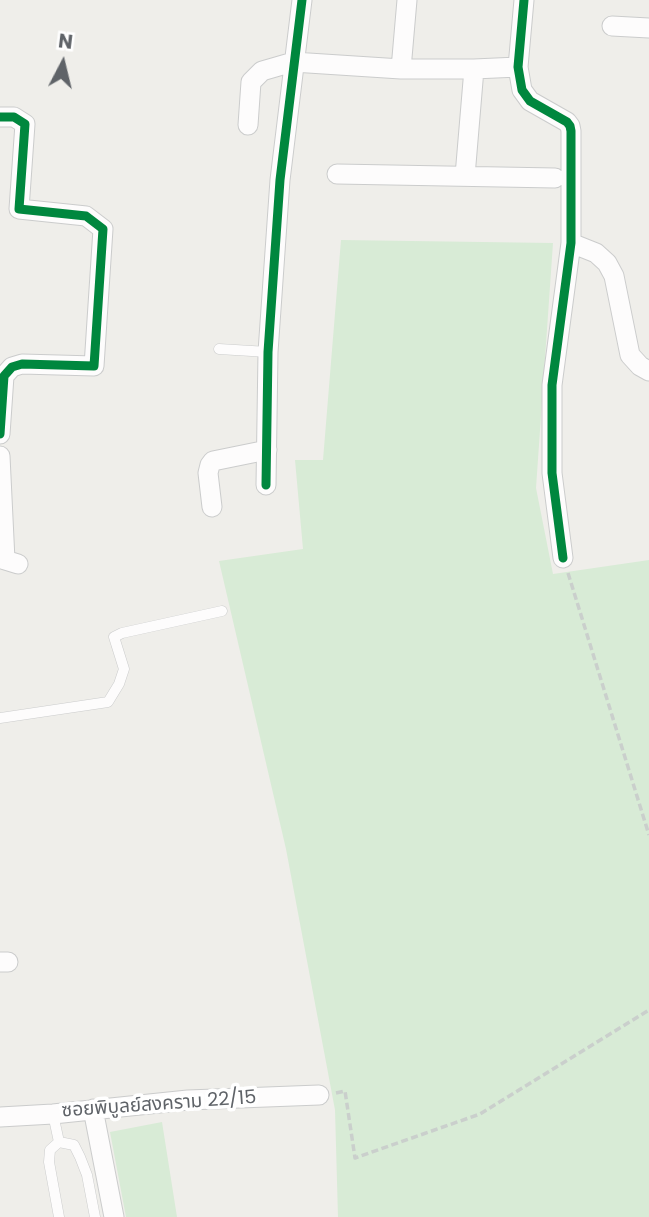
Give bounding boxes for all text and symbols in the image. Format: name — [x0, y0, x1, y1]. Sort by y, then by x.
text: N — [57, 27, 74, 56]
north arrow — [28, 28, 98, 98]
street label: ซอยพิบูลย์สงคราม 22/15 — [61, 1087, 257, 1123]

